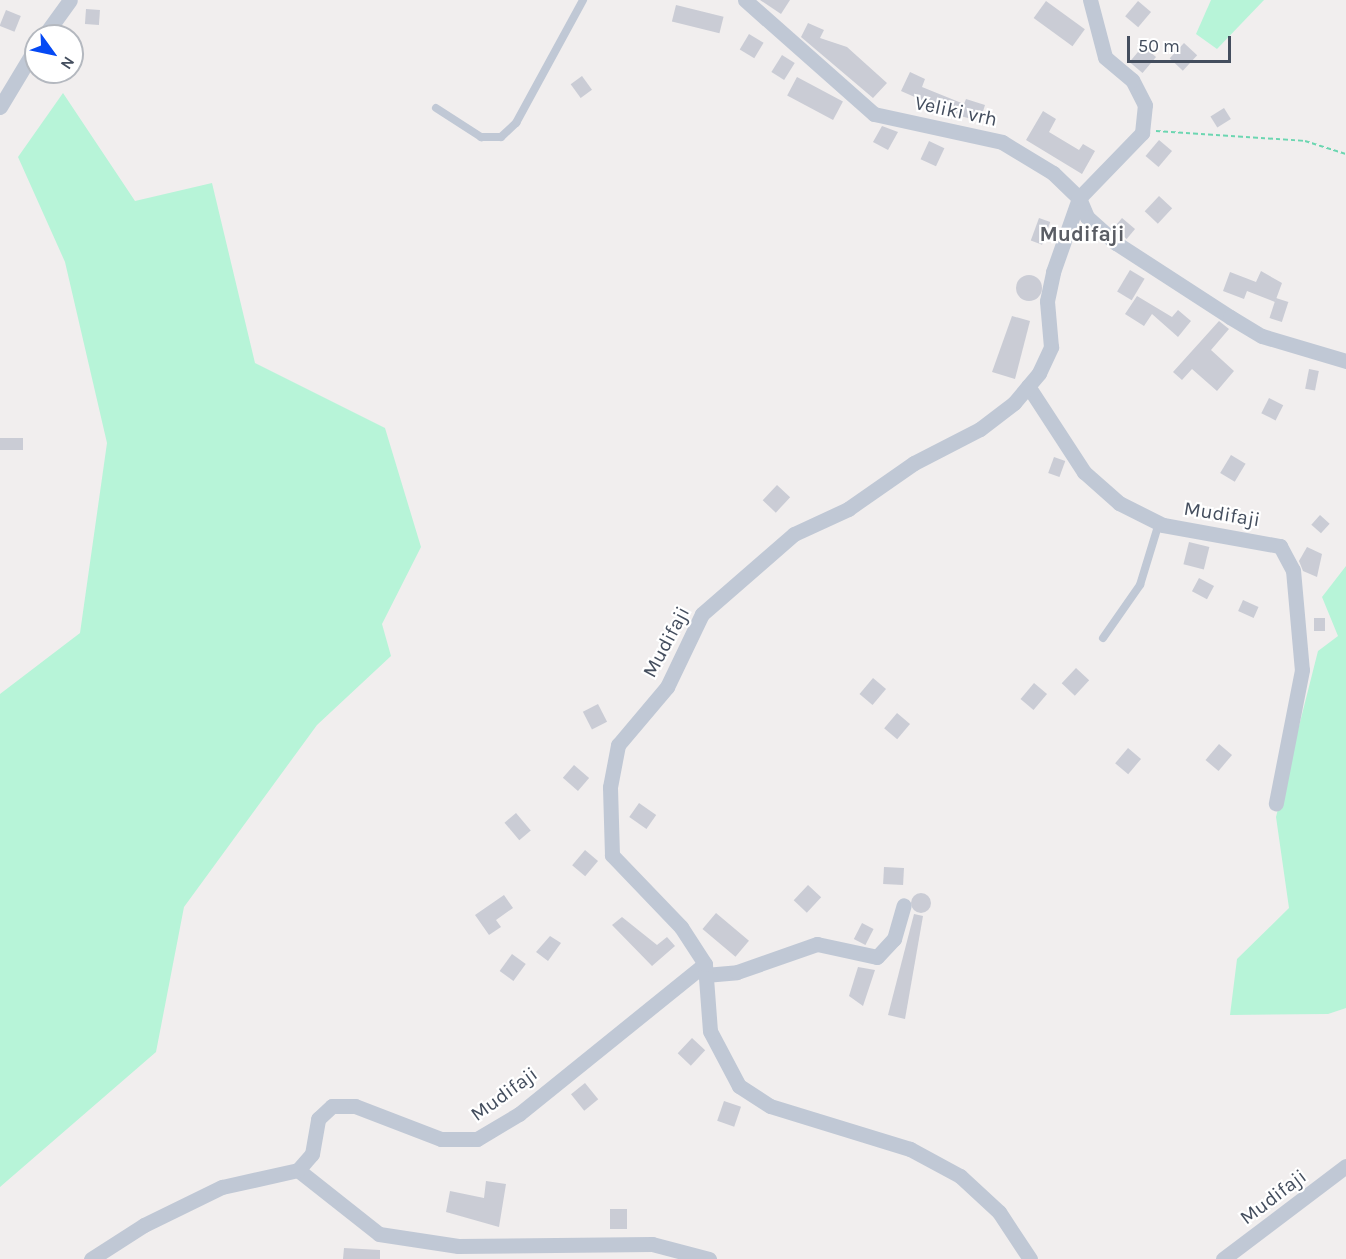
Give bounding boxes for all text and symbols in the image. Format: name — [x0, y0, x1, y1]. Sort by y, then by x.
north arrow — [24, 24, 84, 84]
scale bar — [1130, 24, 1234, 62]
text: 50 m — [1138, 35, 1180, 57]
text: N — [57, 53, 79, 73]
street label: Veliki vrh — [913, 91, 999, 131]
district label: Mudifaji — [1039, 221, 1125, 247]
street label: Mudifaji — [1182, 496, 1262, 532]
street label: Mudifaji — [637, 602, 695, 682]
street label: Mudifaji — [466, 1062, 542, 1126]
street label: Mudifaji — [1235, 1164, 1311, 1230]

